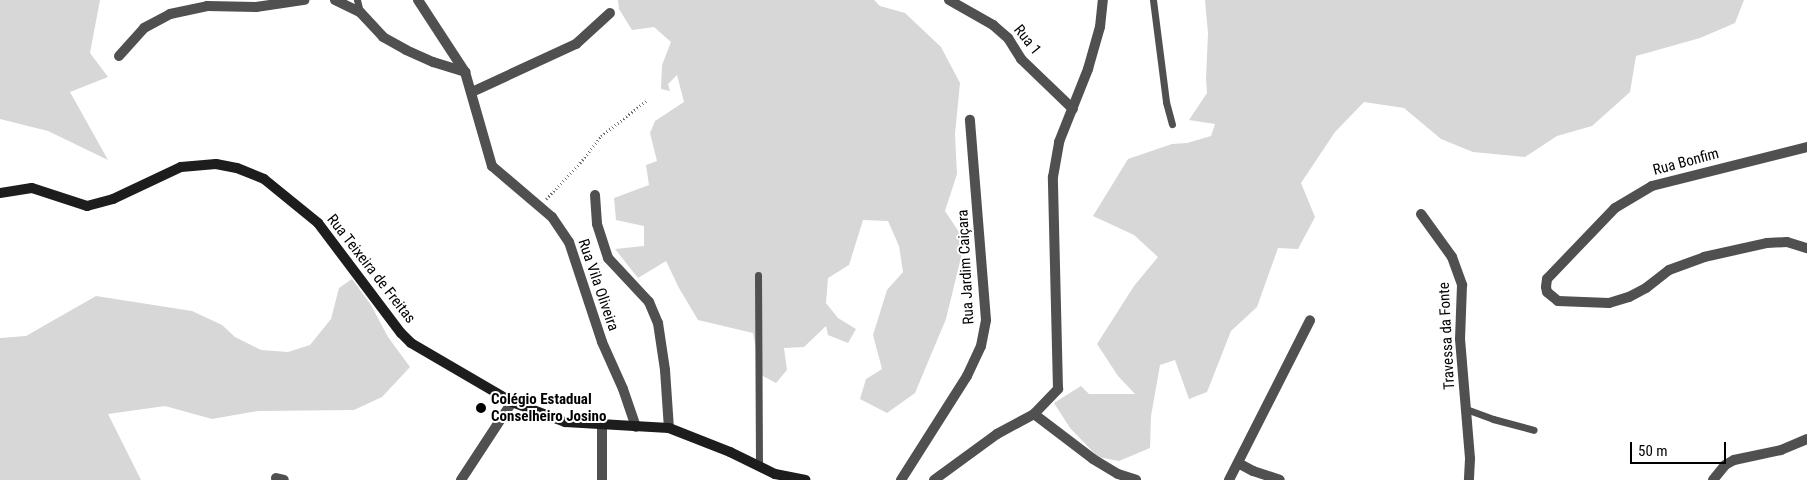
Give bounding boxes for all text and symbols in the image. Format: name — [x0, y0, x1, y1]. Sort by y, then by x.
street label: Rua 1 — [1010, 21, 1044, 59]
street label: Rua Bonfim — [1651, 145, 1721, 179]
street label: Rua Jardim Caiçara — [954, 209, 978, 325]
street label: Rua Teixeira de Freitas — [323, 211, 419, 327]
street label: Rua Vila Oliveira — [574, 237, 622, 333]
street label: Travessa da Fonte — [1435, 282, 1459, 390]
place label: Colégio Estadual Conselheiro Josino — [491, 390, 606, 425]
marker: Colégio Estadual Conselheiro Josino — [475, 402, 487, 414]
scale bar — [1632, 432, 1728, 464]
text: 50 m — [1638, 442, 1668, 460]

